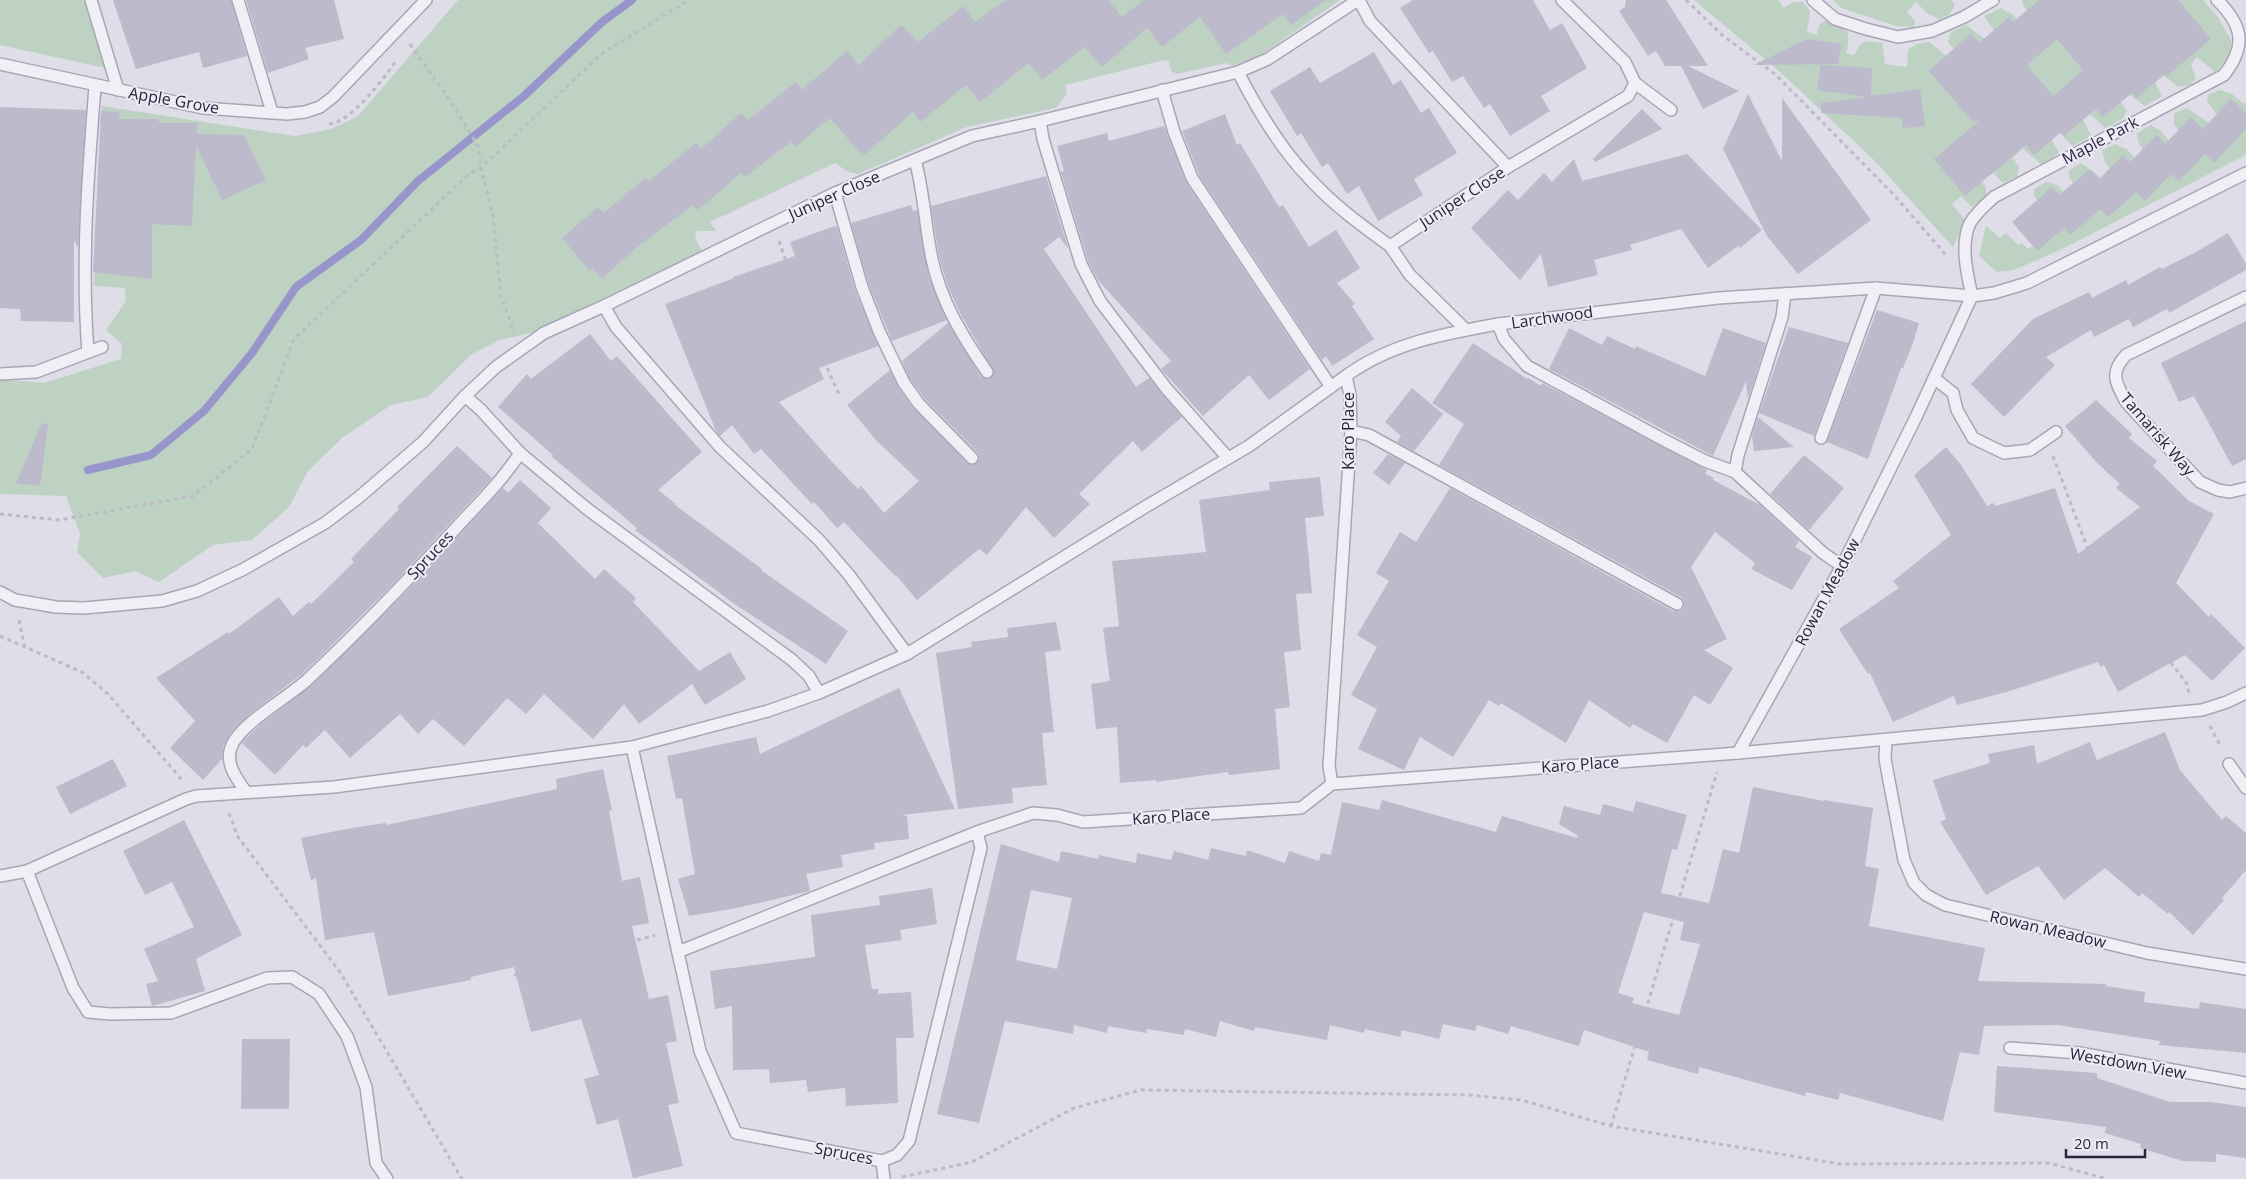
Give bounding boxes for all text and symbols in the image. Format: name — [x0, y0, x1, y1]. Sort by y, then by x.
street label: Apple Grove — [127, 81, 221, 119]
street label: Maple Park — [2058, 110, 2143, 169]
street label: Juniper Close — [1413, 161, 1509, 234]
street label: Juniper Close — [783, 165, 883, 226]
street label: Larchwood — [1510, 300, 1594, 334]
street label: Tamarisk Way — [2116, 388, 2201, 481]
street label: Karo Place — [1337, 392, 1359, 470]
street label: Spruces — [402, 526, 458, 584]
street label: Rowan Meadow — [1789, 534, 1865, 650]
street label: Karo Place — [1540, 750, 1620, 778]
street label: Karo Place — [1131, 802, 1211, 830]
street label: Rowan Meadow — [1988, 905, 2109, 953]
street label: Westdown View — [2068, 1042, 2189, 1084]
scale bar — [2066, 1126, 2145, 1158]
text: 20 m — [2074, 1133, 2109, 1153]
street label: Spruces — [813, 1137, 875, 1169]

